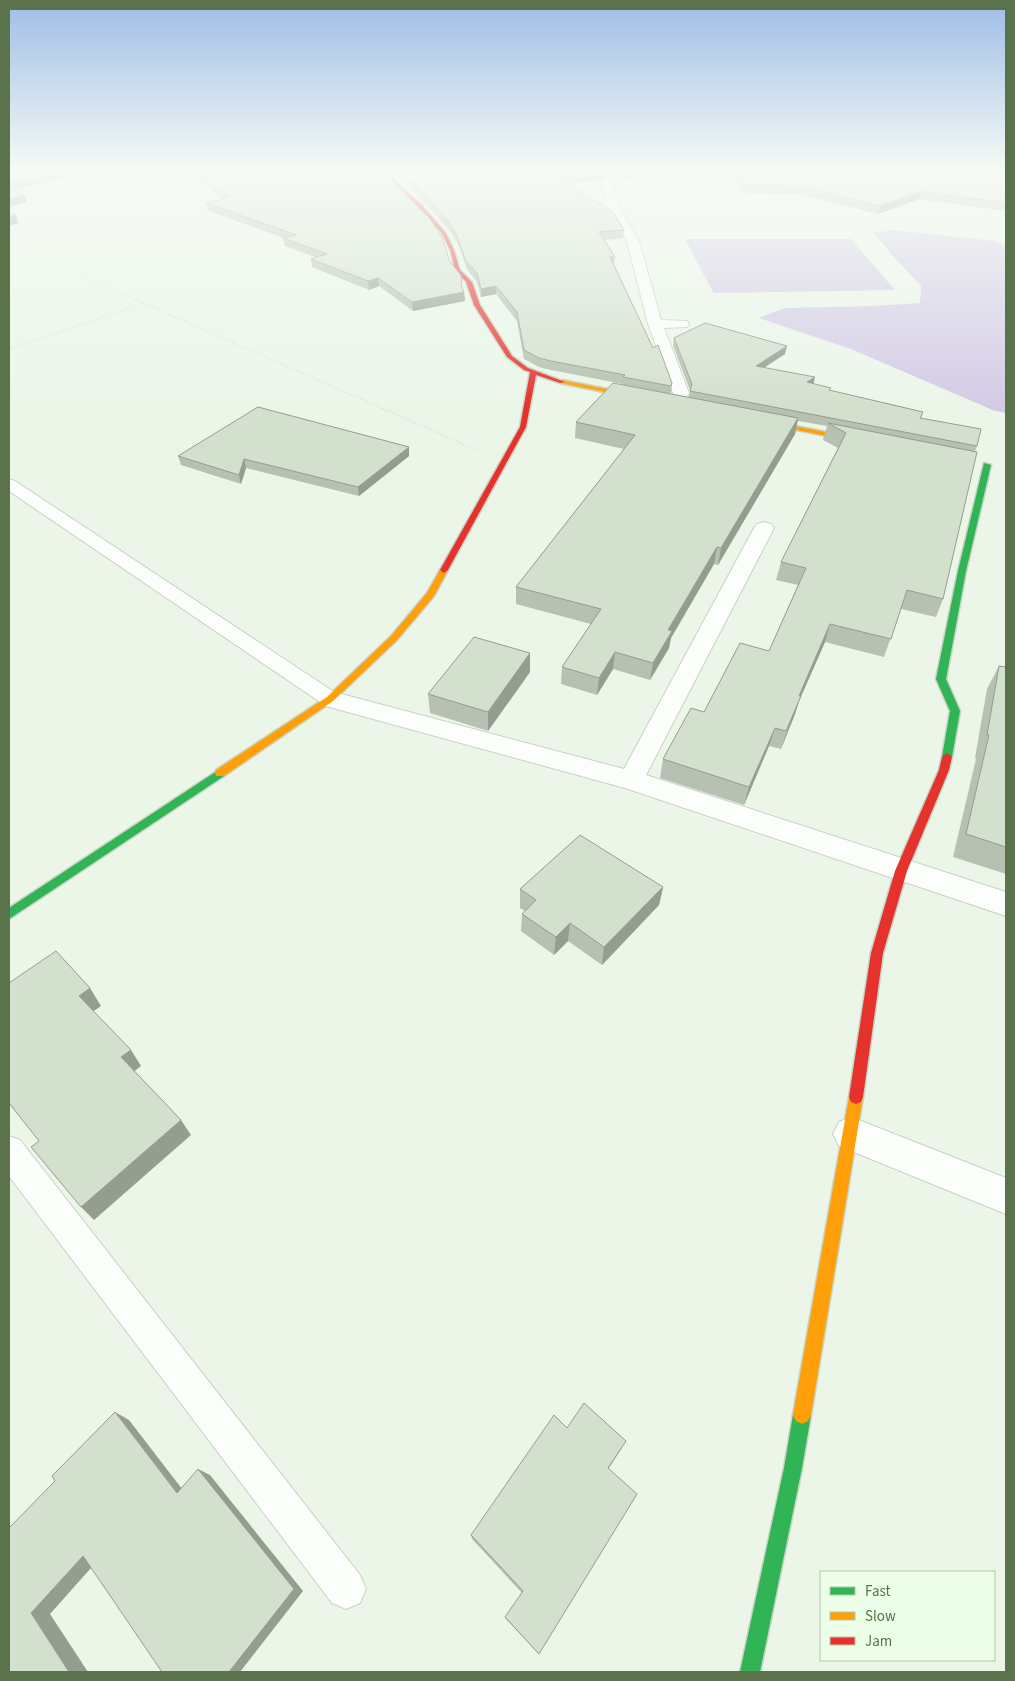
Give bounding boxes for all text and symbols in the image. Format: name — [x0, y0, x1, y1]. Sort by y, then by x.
legend — [820, 1571, 995, 1661]
text: Fast — [865, 1581, 891, 1602]
text: Slow — [865, 1606, 896, 1627]
text: Jam — [865, 1631, 892, 1652]

